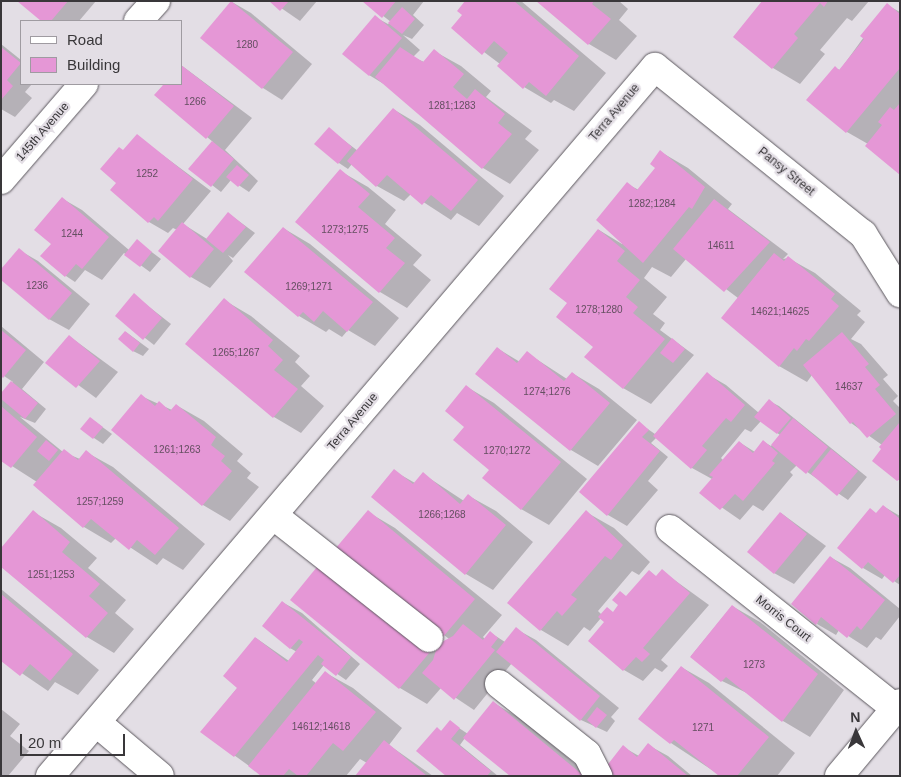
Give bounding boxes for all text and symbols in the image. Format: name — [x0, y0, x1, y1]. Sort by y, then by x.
legend — [20, 20, 182, 85]
text: Road — [67, 31, 103, 48]
house number: 1280 — [236, 39, 258, 51]
text: Building — [67, 56, 120, 73]
street label: Terra Avenue — [587, 81, 643, 145]
house number: 1266 — [184, 96, 206, 108]
street label: 145th Avenue — [13, 99, 73, 165]
house number: 1281;1283 — [428, 100, 476, 112]
street label: Pansy Street — [755, 145, 817, 199]
house number: 1252 — [136, 168, 158, 180]
house number: 1282;1284 — [628, 198, 676, 210]
house number: 1273;1275 — [321, 224, 369, 236]
house number: 1244 — [61, 228, 83, 240]
house number: 14611 — [707, 240, 735, 252]
house number: 1236 — [26, 280, 48, 292]
house number: 1269;1271 — [285, 281, 333, 293]
house number: 1278;1280 — [575, 304, 623, 316]
house number: 14621;14625 — [751, 306, 809, 318]
house number: 1265;1267 — [212, 347, 260, 359]
house number: 14637 — [835, 381, 863, 393]
house number: 1274;1276 — [523, 386, 571, 398]
street label: Terra Avenue — [325, 390, 381, 454]
house number: 1261;1263 — [153, 444, 201, 456]
house number: 1270;1272 — [483, 445, 531, 457]
house number: 1257;1259 — [76, 496, 124, 508]
house number: 1266;1268 — [418, 509, 466, 521]
house number: 1251;1253 — [27, 569, 75, 581]
street label: Morris Court — [753, 593, 813, 645]
house number: 1273 — [743, 659, 765, 671]
north arrow — [831, 707, 881, 757]
text: N — [850, 709, 861, 725]
house number: 14612;14618 — [292, 721, 350, 733]
house number: 1271 — [692, 722, 714, 734]
scale bar — [22, 724, 128, 756]
text: 20 m — [28, 734, 61, 751]

